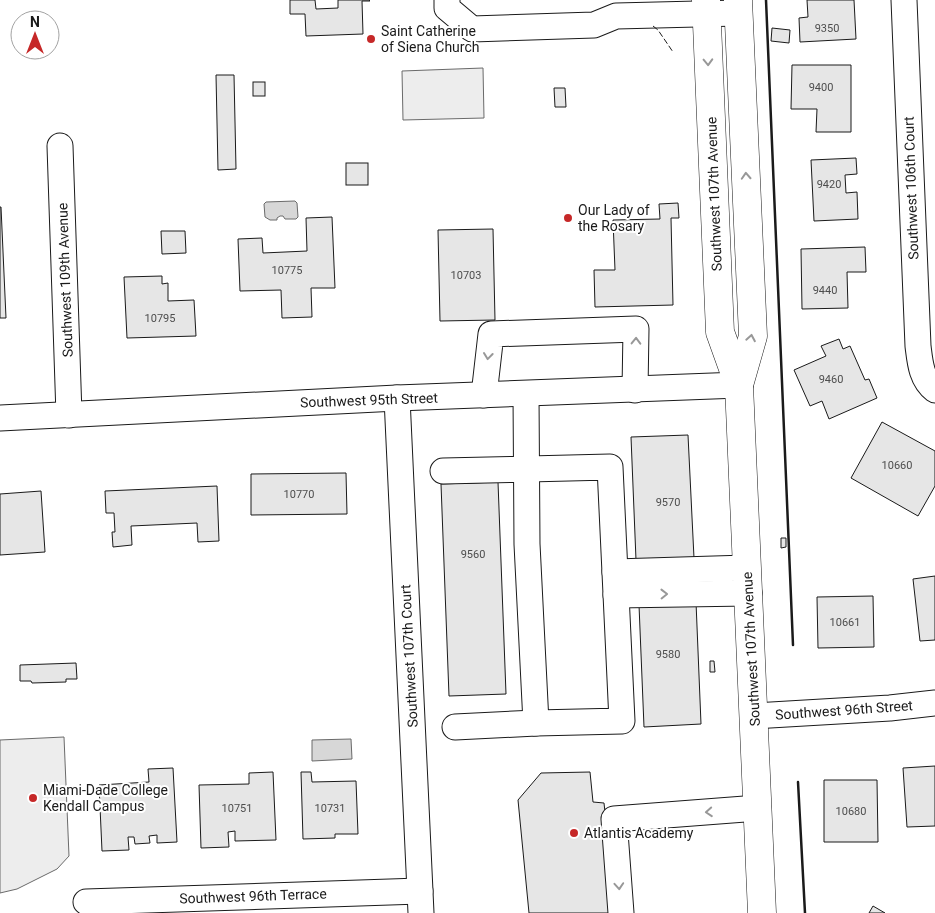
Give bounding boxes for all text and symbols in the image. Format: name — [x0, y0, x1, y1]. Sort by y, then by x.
north arrow — [10, 10, 60, 60]
text: N — [30, 14, 40, 30]
house number: 9350 — [815, 22, 839, 35]
place label: Saint Catherine of Siena Church — [381, 23, 479, 55]
marker: Saint Catherine of Siena Church — [365, 33, 377, 45]
one-way arrow — [703, 59, 714, 67]
house number: 9400 — [809, 81, 833, 94]
street label: Southwest 107th Avenue — [703, 116, 725, 272]
street label: Southwest 106th Court — [900, 116, 921, 260]
one-way arrow — [740, 172, 751, 180]
house number: 9420 — [817, 178, 841, 191]
street label: Southwest 109th Avenue — [54, 202, 76, 358]
place label: Our Lady of the Rosary — [578, 202, 650, 234]
marker: Our Lady of the Rosary — [562, 212, 574, 224]
house number: 10775 — [272, 264, 302, 277]
house number: 10703 — [451, 269, 481, 282]
house number: 9440 — [813, 284, 837, 297]
house number: 10795 — [145, 312, 175, 325]
one-way arrow — [746, 334, 756, 343]
one-way arrow — [631, 337, 641, 344]
one-way arrow — [483, 352, 494, 360]
house number: 9460 — [819, 373, 843, 386]
street label: Southwest 95th Street — [300, 390, 439, 410]
house number: 10660 — [882, 459, 912, 472]
house number: 10770 — [284, 488, 314, 501]
house number: 9570 — [656, 496, 680, 509]
house number: 9560 — [461, 548, 485, 561]
street label: Southwest 107th Avenue — [739, 571, 763, 727]
street label: Southwest 107th Court — [397, 584, 421, 728]
one-way arrow — [661, 589, 669, 600]
house number: 10661 — [830, 616, 860, 629]
house number: 9580 — [656, 648, 680, 661]
street label: Southwest 96th Street — [775, 697, 914, 723]
place label: Miami-Dade College Kendall Campus — [43, 782, 168, 814]
marker: Miami-Dade College Kendall Campus — [27, 792, 39, 804]
house number: 10751 — [222, 802, 252, 815]
house number: 10731 — [315, 802, 345, 815]
house number: 10680 — [836, 805, 866, 818]
one-way arrow — [705, 806, 713, 817]
place label: Atlantis Academy — [584, 825, 694, 841]
marker: Atlantis Academy — [568, 827, 580, 839]
one-way arrow — [614, 883, 625, 891]
street label: Southwest 96th Terrace — [179, 885, 327, 907]

